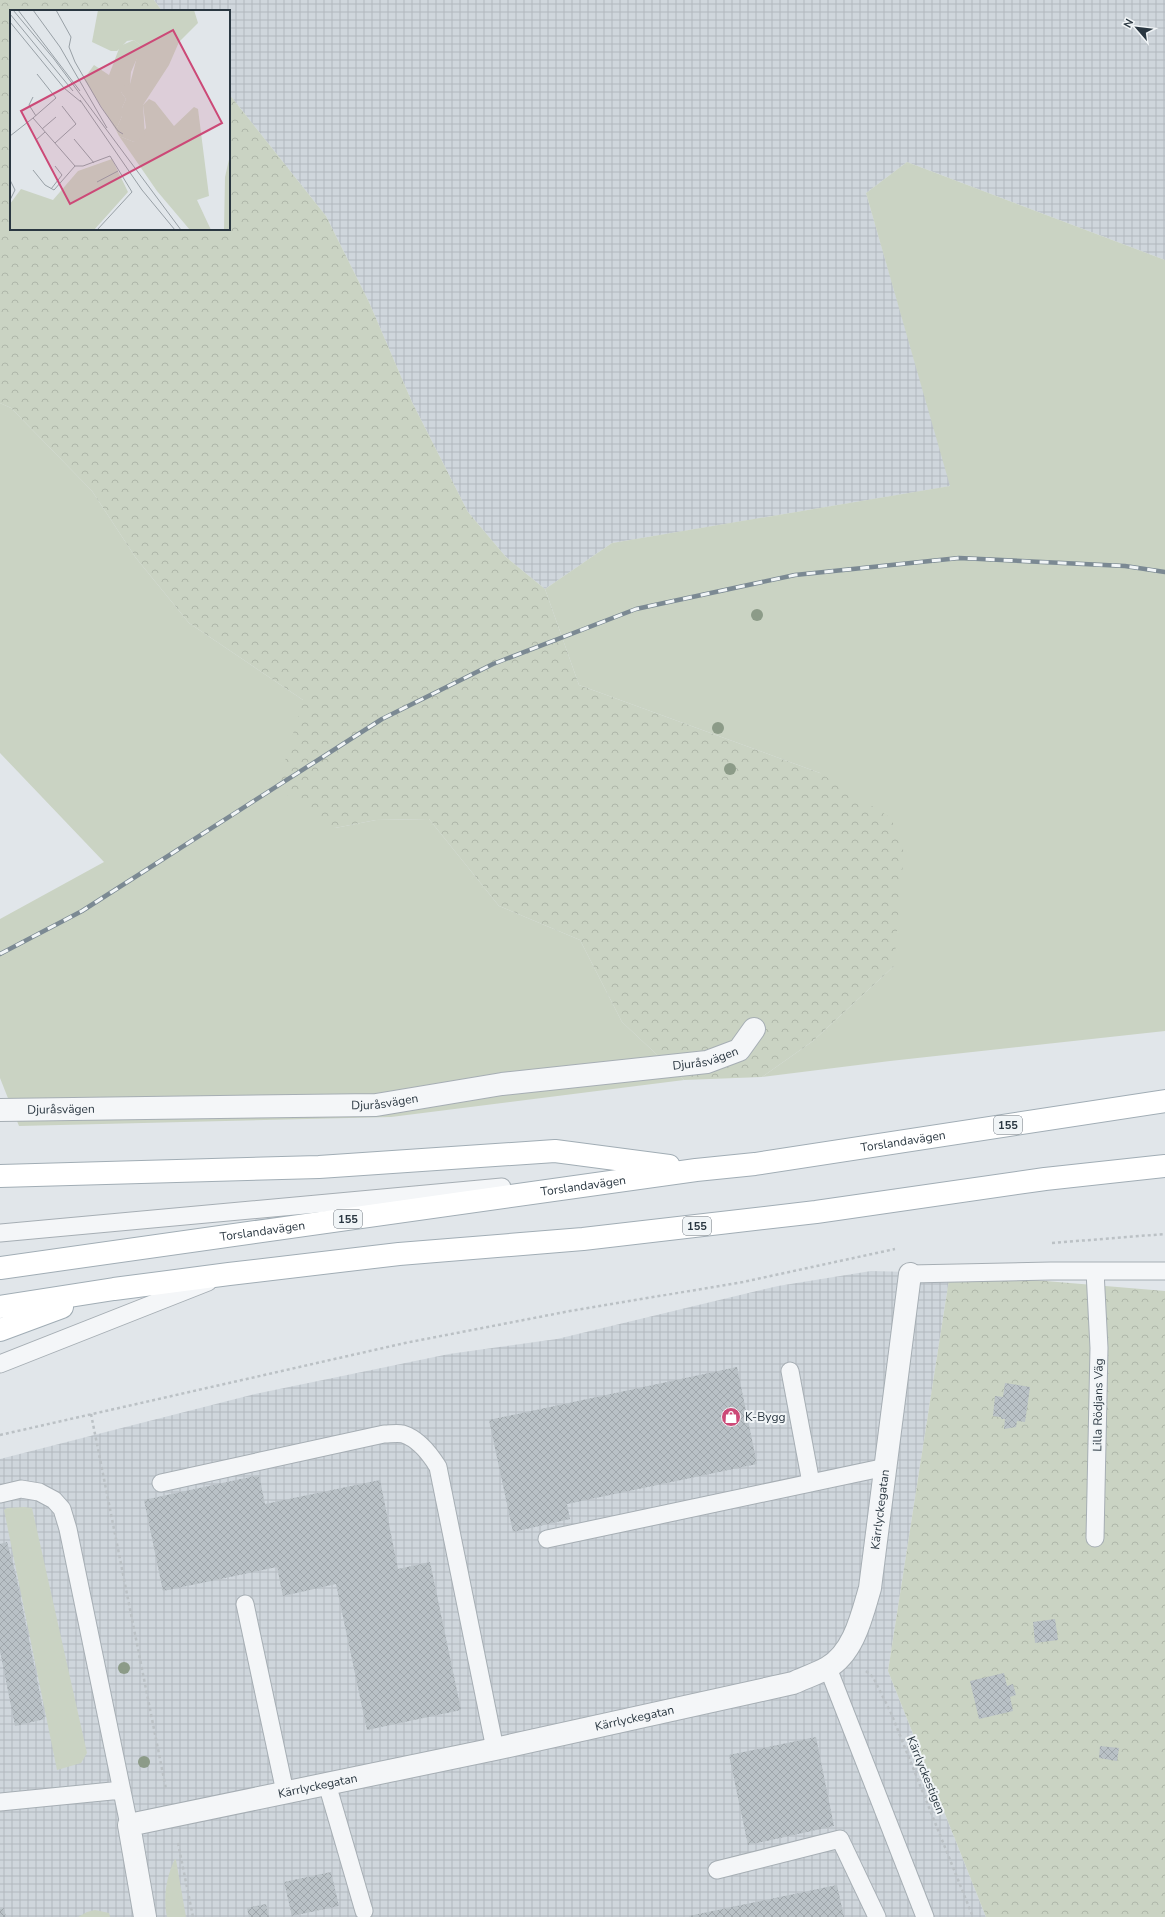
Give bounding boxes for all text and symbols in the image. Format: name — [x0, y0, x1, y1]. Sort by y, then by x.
north arrow — [1117, 8, 1157, 48]
inset map — [10, 10, 230, 230]
text: N — [1120, 16, 1137, 31]
street label: Djuråsvägen — [672, 1043, 741, 1074]
street label: Djuråsvägen — [351, 1090, 419, 1113]
street label: Djuråsvägen — [27, 1101, 95, 1118]
road number: 155 — [994, 1116, 1022, 1134]
street label: Torslandavägen — [859, 1127, 947, 1156]
street label: Torslandavägen — [540, 1172, 627, 1200]
road number: 155 — [334, 1210, 362, 1228]
street label: Torslandavägen — [219, 1217, 306, 1245]
road number: 155 — [683, 1217, 711, 1235]
street label: Lilla Rödjans Väg — [1089, 1358, 1107, 1452]
shop icon: K-Bygg — [720, 1406, 742, 1428]
place label: K-Bygg — [745, 1409, 785, 1425]
street label: Kärrlyckegatan — [867, 1468, 893, 1550]
street label: Kärrlyckegatan — [593, 1702, 676, 1735]
street label: Kärrlyckestigen — [903, 1734, 949, 1816]
street label: Kärrlyckegatan — [276, 1770, 359, 1802]

